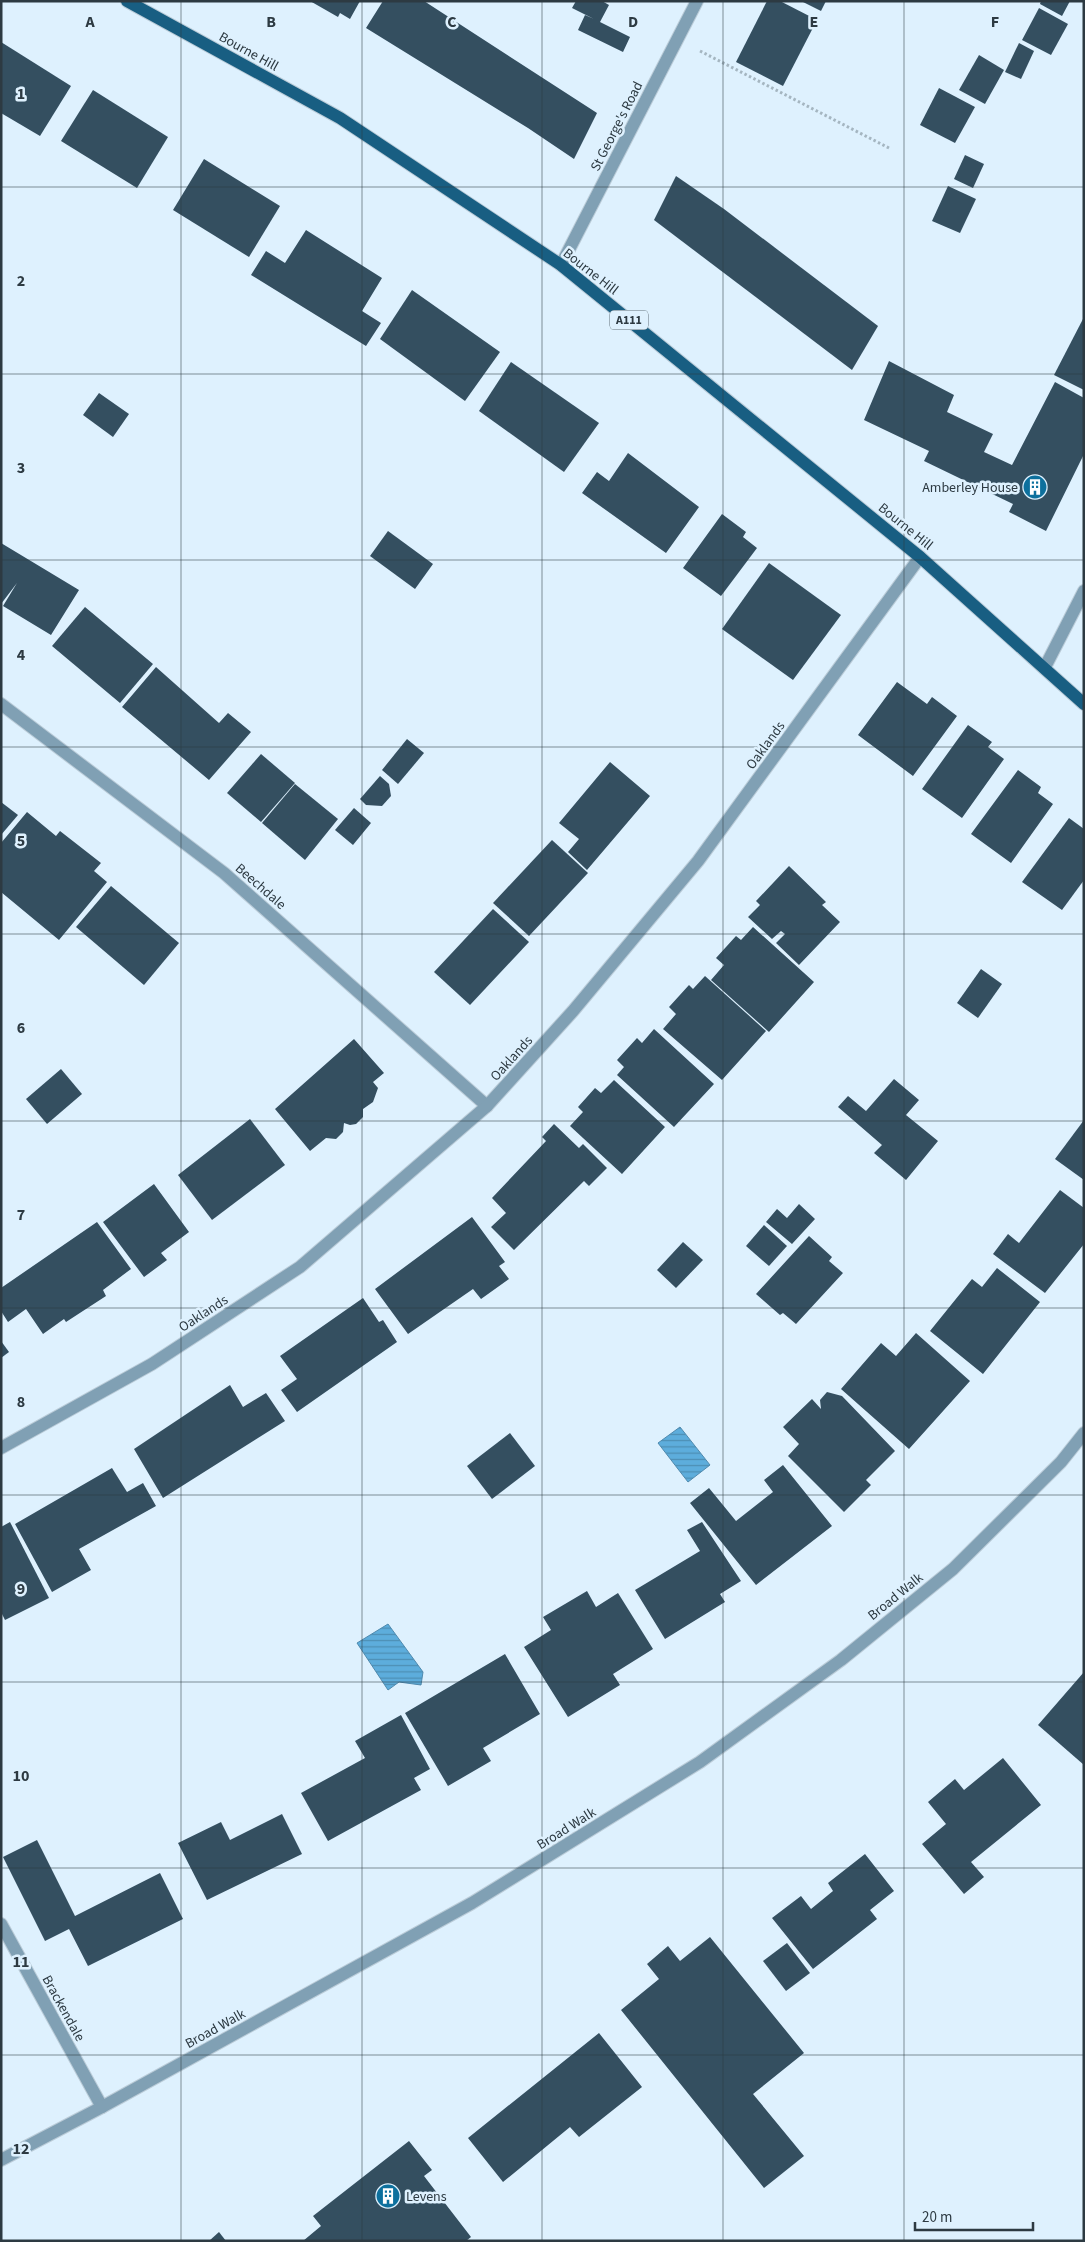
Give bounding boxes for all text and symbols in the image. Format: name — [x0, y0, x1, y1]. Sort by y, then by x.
text: A — [84, 11, 95, 33]
text: B — [266, 11, 276, 33]
text: C — [447, 11, 457, 33]
text: D — [628, 11, 638, 33]
text: E — [810, 11, 818, 33]
text: F — [991, 11, 999, 33]
street label: Bourne Hill — [215, 27, 282, 77]
street label: St George's Road — [586, 78, 648, 175]
text: 1 — [17, 83, 25, 105]
street label: Bourne Hill — [558, 244, 623, 300]
text: 2 — [17, 270, 25, 292]
road number: A111 — [610, 310, 648, 330]
text: 3 — [17, 457, 25, 479]
building icon: Amberley House — [1022, 474, 1048, 500]
place label: Amberley House — [922, 478, 1018, 498]
street label: Bourne Hill — [874, 498, 937, 555]
text: 4 — [17, 644, 26, 666]
street label: Oaklands — [741, 717, 790, 774]
text: 5 — [17, 830, 25, 852]
street label: Beechdale — [231, 859, 290, 914]
text: 6 — [17, 1017, 25, 1039]
street label: Oaklands — [486, 1031, 538, 1086]
text: 7 — [17, 1204, 25, 1226]
street label: Oaklands — [175, 1290, 232, 1337]
text: 8 — [17, 1391, 25, 1413]
street label: Broad Walk — [864, 1568, 928, 1625]
text: 9 — [17, 1578, 25, 1600]
text: 10 — [13, 1765, 29, 1787]
street label: Broad Walk — [533, 1803, 600, 1855]
text: 11 — [13, 1951, 29, 1973]
street label: Brackendale — [37, 1972, 90, 2045]
street label: Broad Walk — [182, 2004, 249, 2054]
text: 12 — [13, 2138, 29, 2160]
building icon: Levens — [375, 2183, 401, 2209]
place label: Levens — [406, 2187, 447, 2207]
scale bar — [915, 2200, 1032, 2232]
text: 20 m — [922, 2207, 952, 2228]

